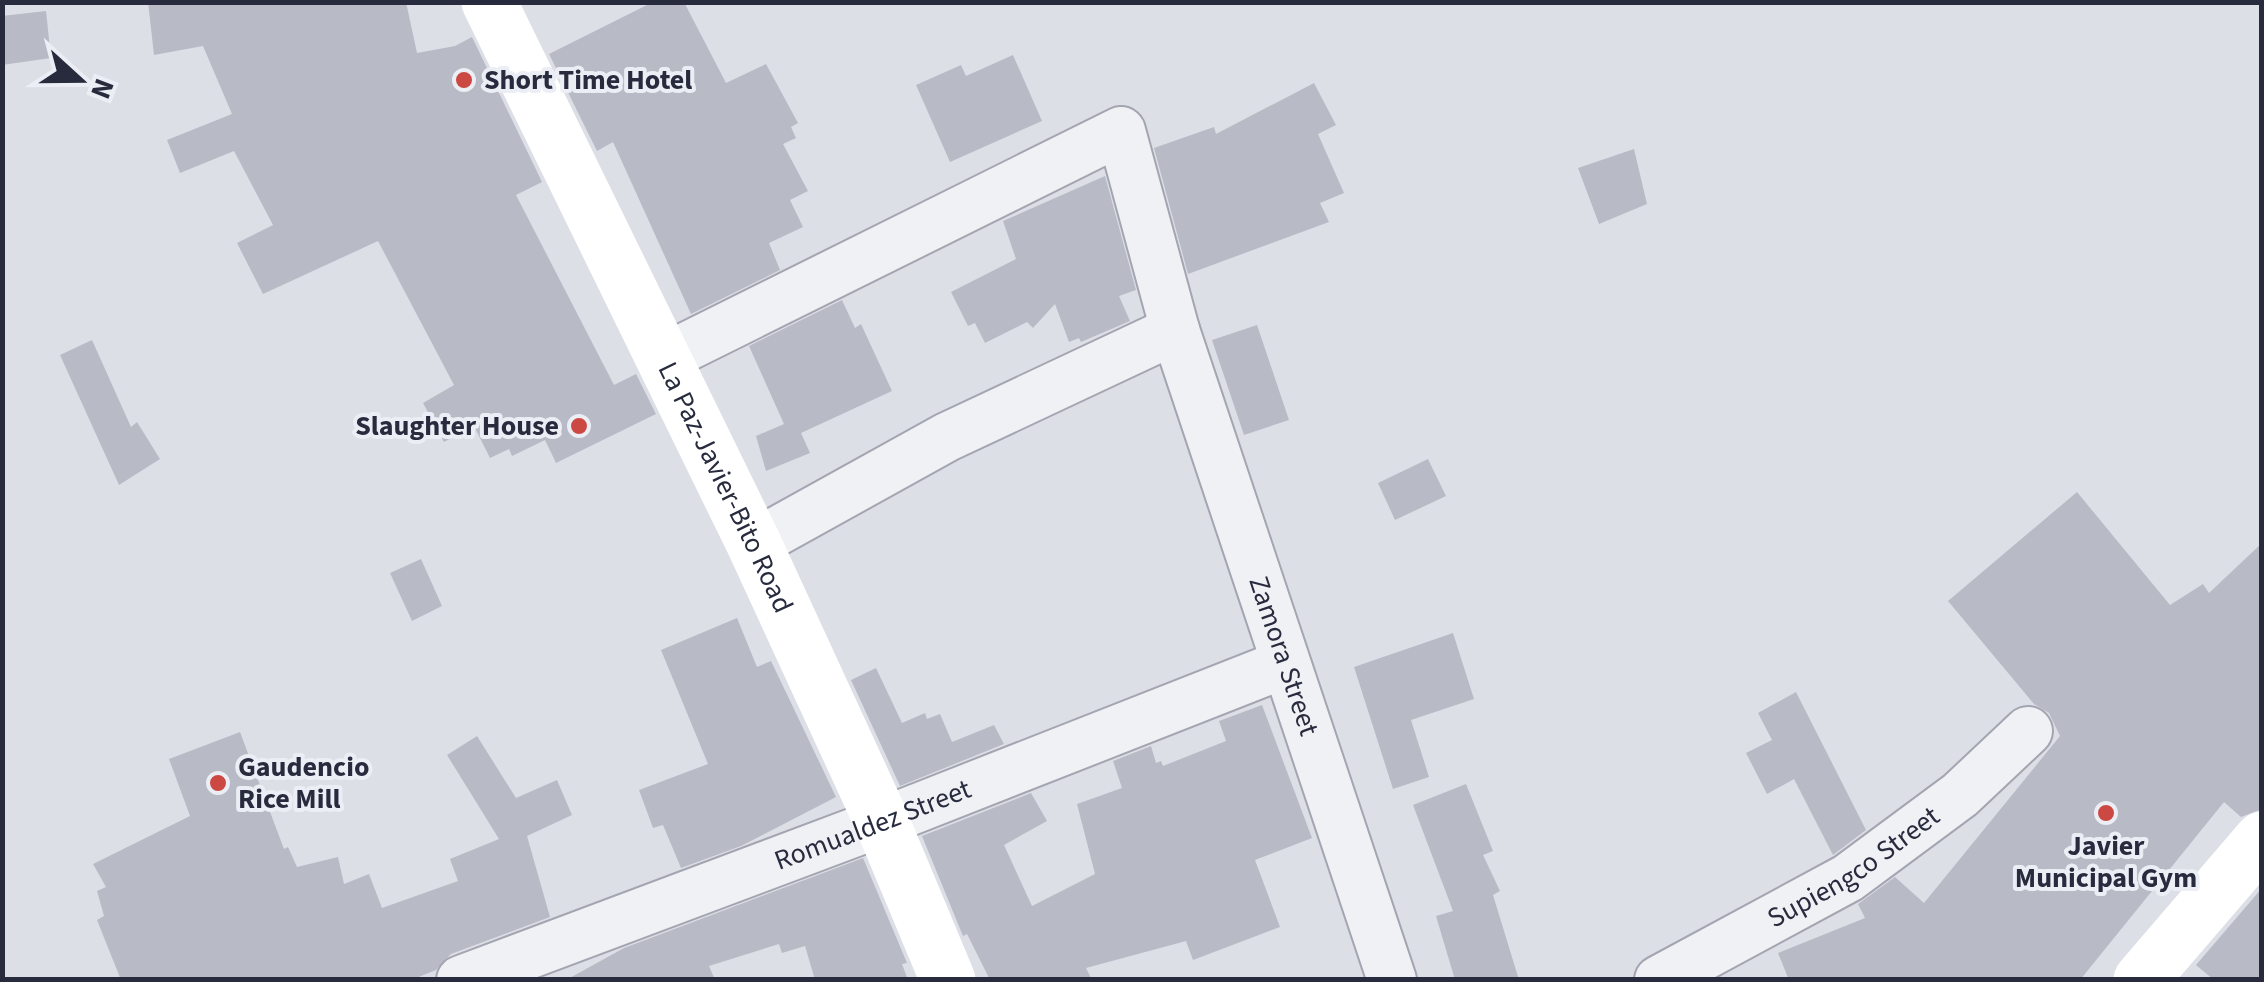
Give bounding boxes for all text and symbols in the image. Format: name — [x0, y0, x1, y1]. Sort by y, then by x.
north arrow — [30, 30, 130, 130]
place label: Short Time Hotel — [484, 60, 692, 100]
marker: Short Time Hotel — [453, 69, 475, 91]
text: N — [80, 73, 124, 104]
street label: La Paz-Javier-Bito Road — [648, 355, 803, 619]
place label: Slaughter House — [355, 406, 559, 446]
marker: Slaughter House — [568, 415, 590, 437]
street label: Zamora Street — [1239, 571, 1329, 741]
place label: Gaudencio Rice Mill — [238, 747, 369, 819]
street label: Romualdez Street — [769, 769, 977, 881]
marker: Gaudencio Rice Mill — [207, 772, 229, 794]
street label: Supiengco Street — [1760, 796, 1948, 938]
marker: Javier Municipal Gym — [2095, 802, 2117, 824]
place label: Javier Municipal Gym — [2015, 826, 2197, 898]

